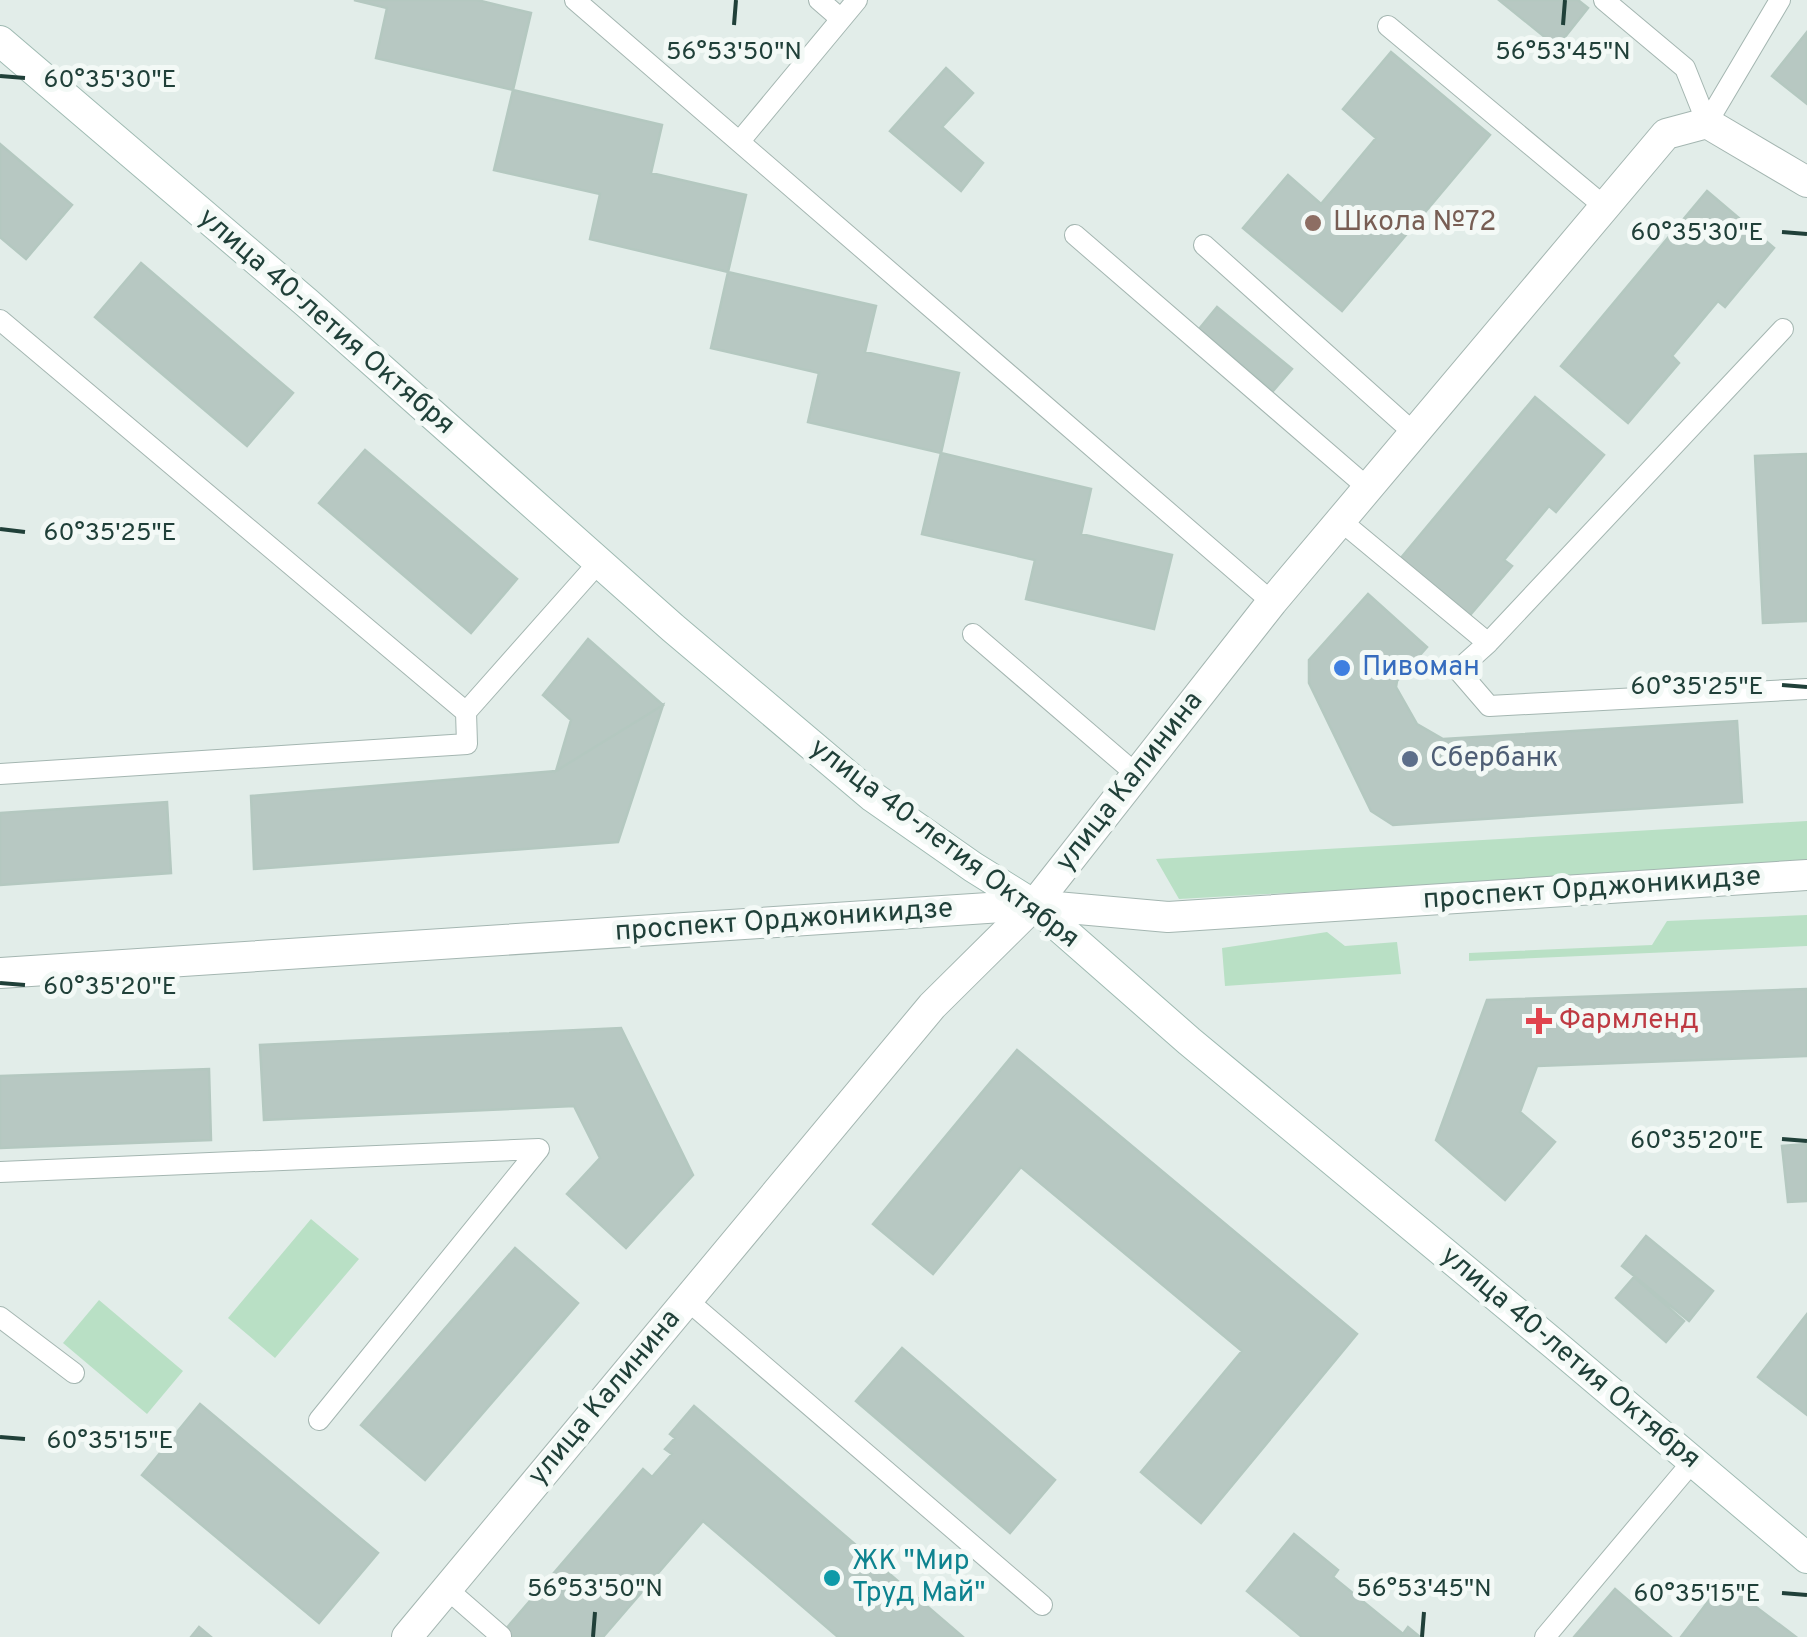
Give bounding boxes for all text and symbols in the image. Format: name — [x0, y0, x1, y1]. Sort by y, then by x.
text: 56°53'50"N — [666, 37, 802, 69]
text: 56°53'45"N — [1495, 37, 1631, 69]
text: 60°35'30"E — [43, 65, 177, 97]
street label: улица 40-летия Октября — [190, 201, 462, 443]
place label: Школа №72 — [1333, 205, 1496, 241]
marker: Школа №72 — [1302, 212, 1324, 234]
text: 60°35'30"E — [1630, 218, 1764, 250]
text: 60°35'25"E — [43, 518, 177, 550]
place label: Пивоман — [1362, 650, 1480, 686]
marker: Пивоман — [1331, 657, 1353, 679]
text: 60°35'25"E — [1630, 672, 1764, 704]
street label: улица Калинина — [1048, 685, 1212, 879]
street label: улица 40-летия Октября — [802, 731, 1086, 957]
place label: Сбербанк — [1430, 741, 1558, 777]
marker: Сбербанк — [1399, 748, 1421, 770]
street label: проспект Орджоникидзе — [1422, 859, 1762, 919]
street label: проспект Орджоникидзе — [614, 891, 954, 951]
text: 60°35'20"E — [43, 972, 177, 1004]
place label: Фармленд — [1559, 1003, 1699, 1039]
marker: Фармленд — [1528, 1010, 1550, 1032]
text: 60°35'20"E — [1630, 1126, 1764, 1158]
street label: улица 40-летия Октября — [1433, 1239, 1707, 1477]
street label: улица Калинина — [521, 1302, 689, 1494]
text: 60°35'15"E — [46, 1426, 174, 1458]
place label: ЖК "Мир Труд Май" — [852, 1544, 985, 1612]
marker: ЖК "Мир Труд Май" — [821, 1567, 843, 1589]
text: 56°53'50"N — [527, 1574, 663, 1606]
text: 56°53'45"N — [1356, 1574, 1492, 1606]
text: 60°35'15"E — [1633, 1579, 1761, 1611]

